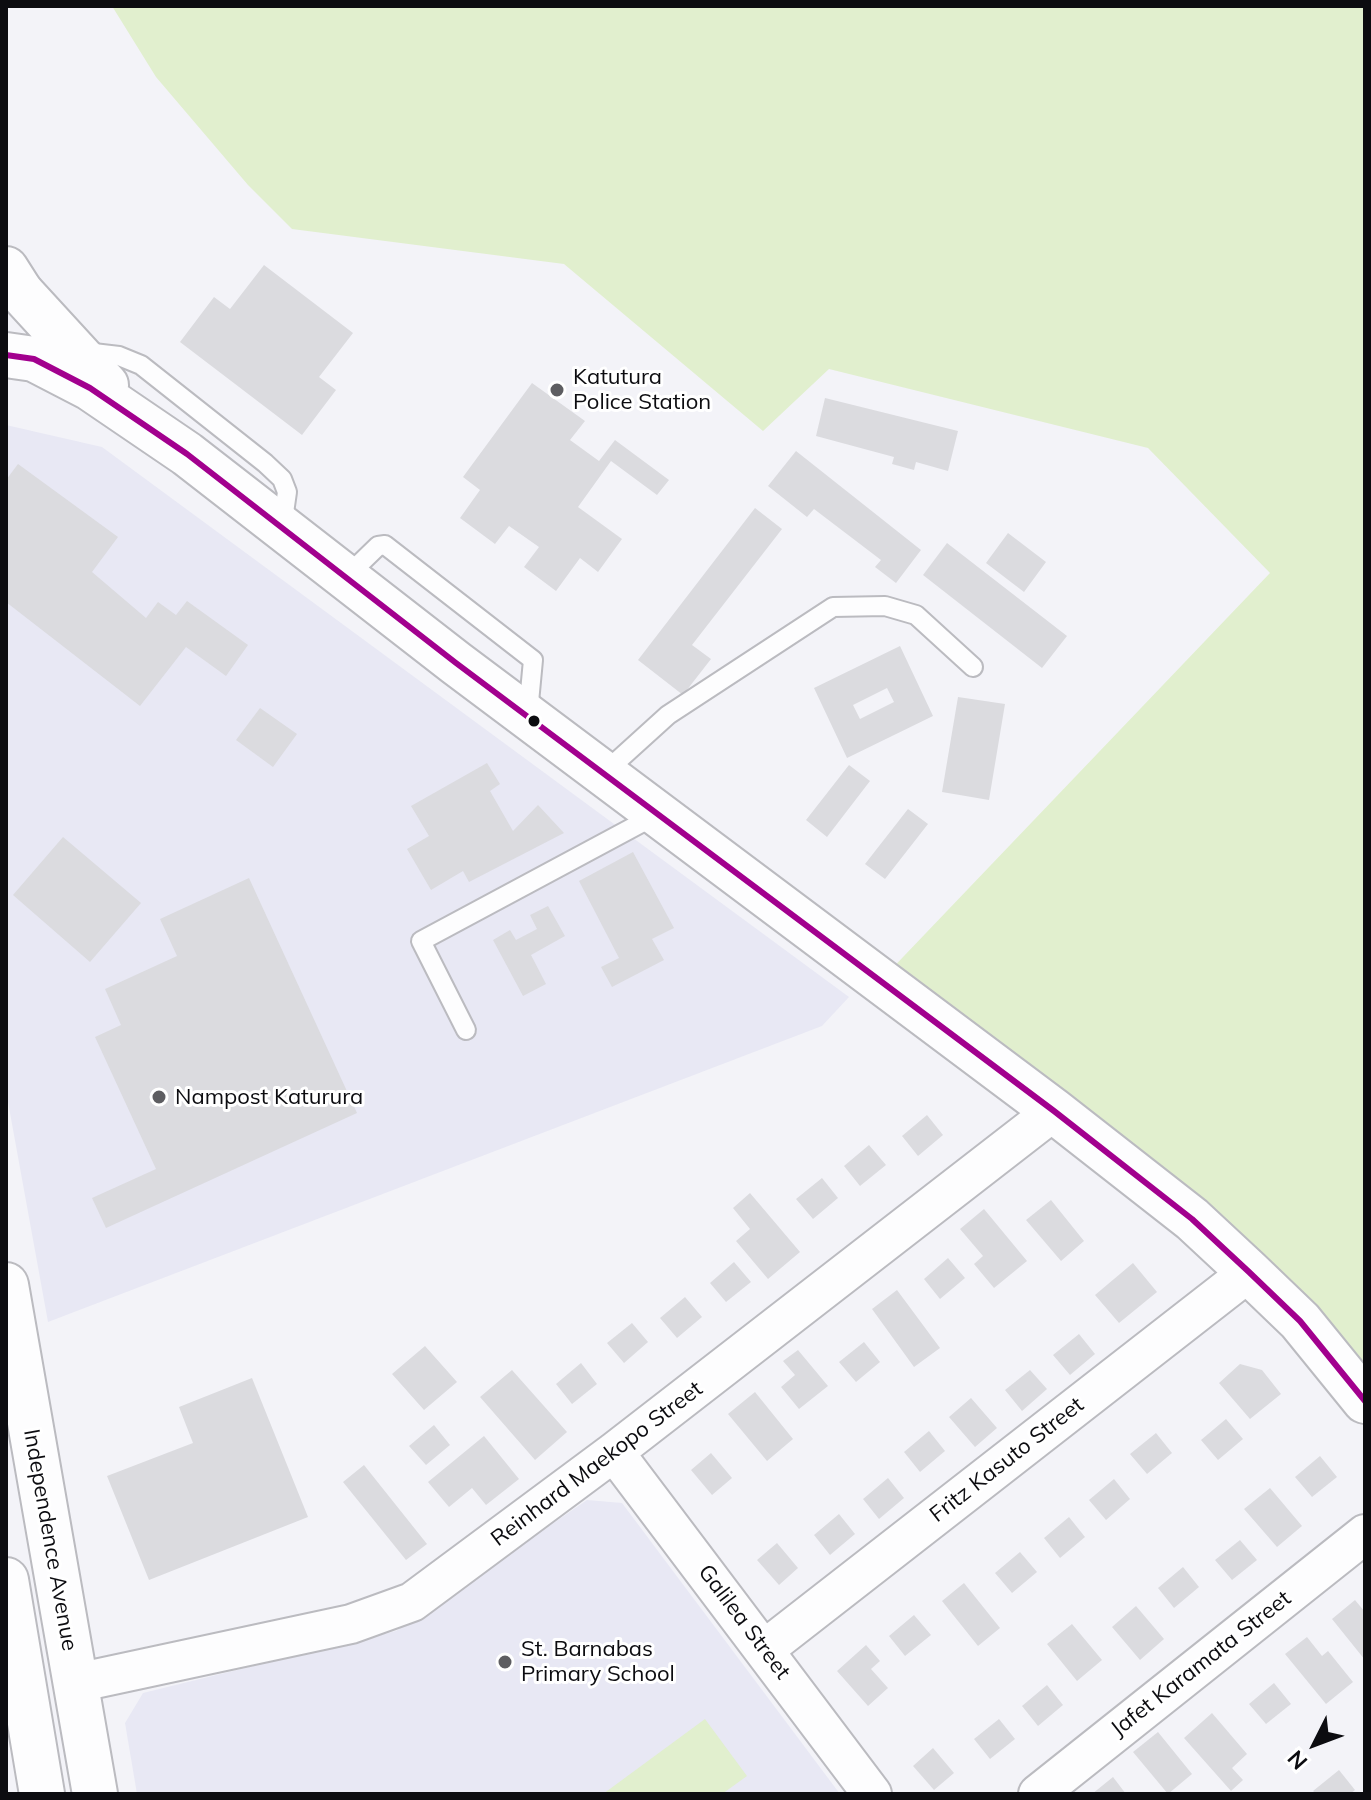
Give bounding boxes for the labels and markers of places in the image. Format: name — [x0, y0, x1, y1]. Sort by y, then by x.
place label: Katutura Police Station — [573, 364, 711, 416]
marker: Katutura Police Station — [548, 381, 566, 399]
unlabelled marker — [526, 713, 542, 729]
place label: Nampost Katurura — [175, 1084, 363, 1110]
marker: Nampost Katurura — [150, 1088, 168, 1106]
place label: St. Barnabas Primary School — [521, 1636, 675, 1688]
marker: St. Barnabas Primary School — [496, 1653, 514, 1671]

